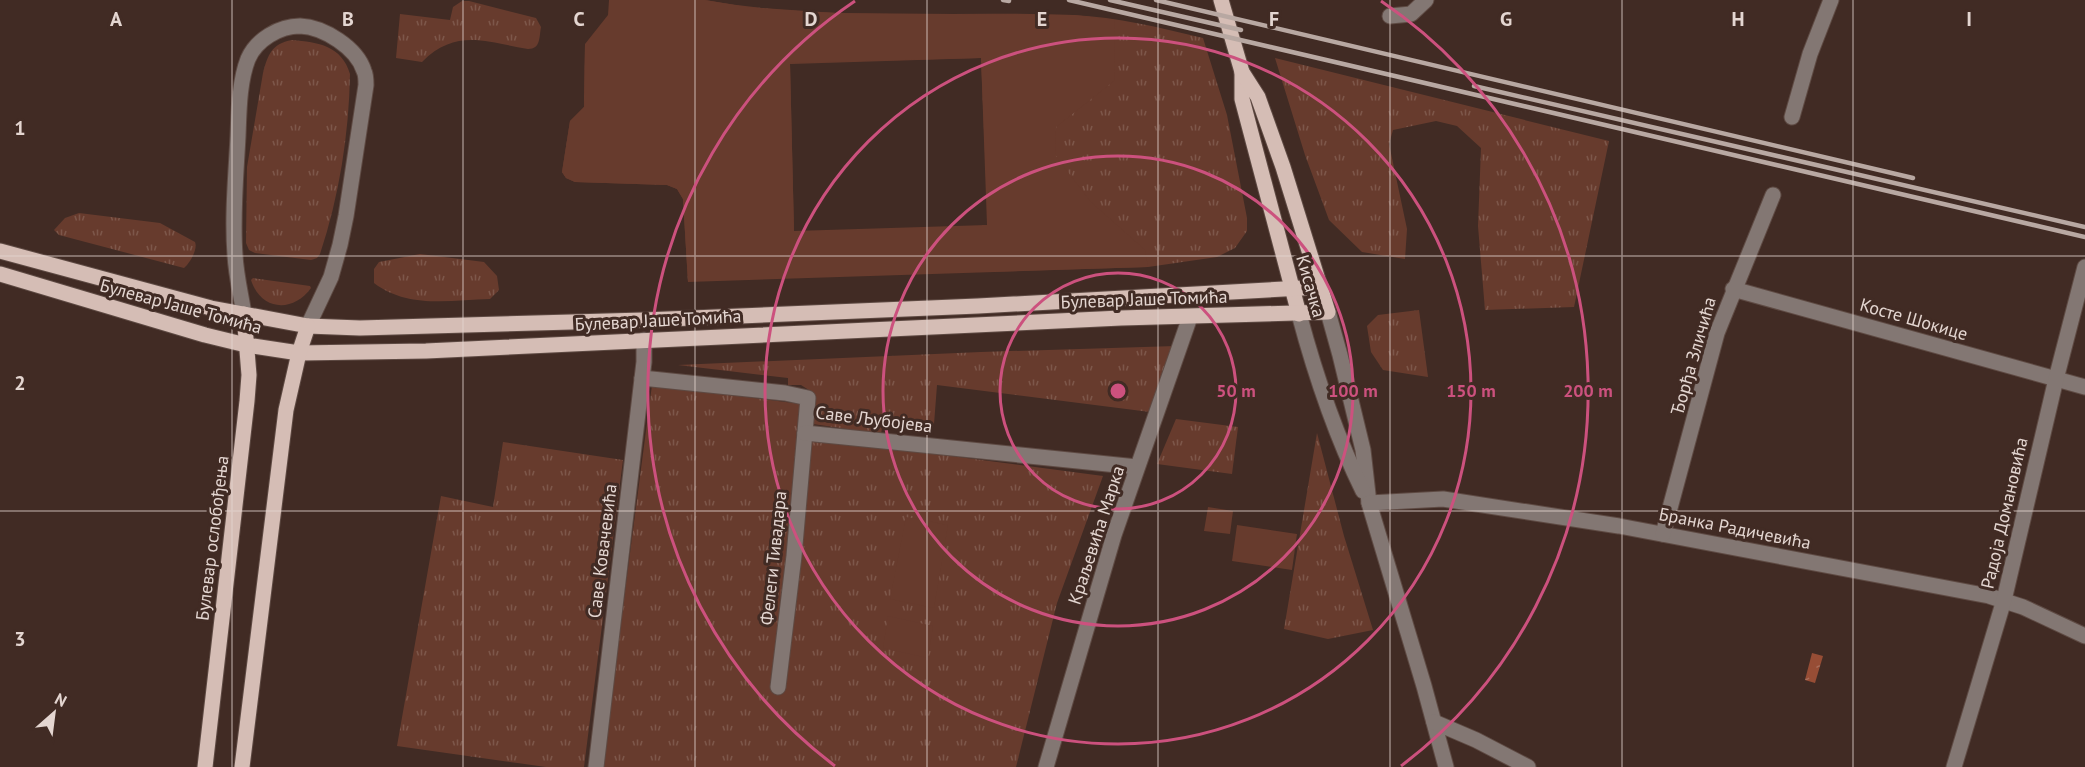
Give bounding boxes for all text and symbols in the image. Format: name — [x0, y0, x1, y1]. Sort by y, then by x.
text: A — [110, 6, 123, 32]
text: B — [342, 6, 354, 32]
text: C — [573, 6, 585, 32]
text: D — [805, 6, 818, 32]
text: E — [1037, 6, 1047, 32]
text: F — [1269, 6, 1279, 32]
text: G — [1500, 6, 1512, 32]
text: H — [1731, 6, 1745, 32]
text: I — [1966, 6, 1972, 32]
text: 1 — [14, 115, 26, 141]
street label: Кисачка — [1291, 252, 1331, 320]
street label: Булевар Јаше Томића — [97, 273, 265, 339]
street label: Булевар Јаше Томића — [1060, 285, 1228, 313]
street label: Косте Шокице — [1857, 293, 1971, 345]
street label: Ђорђа Зличића — [1665, 294, 1721, 418]
street label: Булевар Јаше Томића — [574, 304, 742, 336]
text: 2 — [14, 370, 26, 396]
text: 50 m — [1216, 379, 1256, 402]
text: 100 m — [1328, 379, 1378, 402]
text: 150 m — [1446, 379, 1496, 402]
text: 200 m — [1563, 379, 1613, 402]
centre of rings — [1108, 381, 1128, 401]
street label: Саве Љубојева — [814, 400, 934, 438]
street label: Радоја Домановића — [1975, 435, 2033, 591]
street label: Булевар ослобођења — [190, 454, 234, 622]
street label: Краљевића Марка — [1063, 463, 1129, 607]
street label: Саве Ковачевића — [582, 483, 622, 619]
street label: Фелеги Тивадара — [755, 490, 791, 626]
street label: Бранка Радичевића — [1657, 502, 1813, 554]
text: 3 — [14, 626, 26, 652]
north arrow — [24, 683, 84, 743]
text: N — [52, 688, 70, 711]

